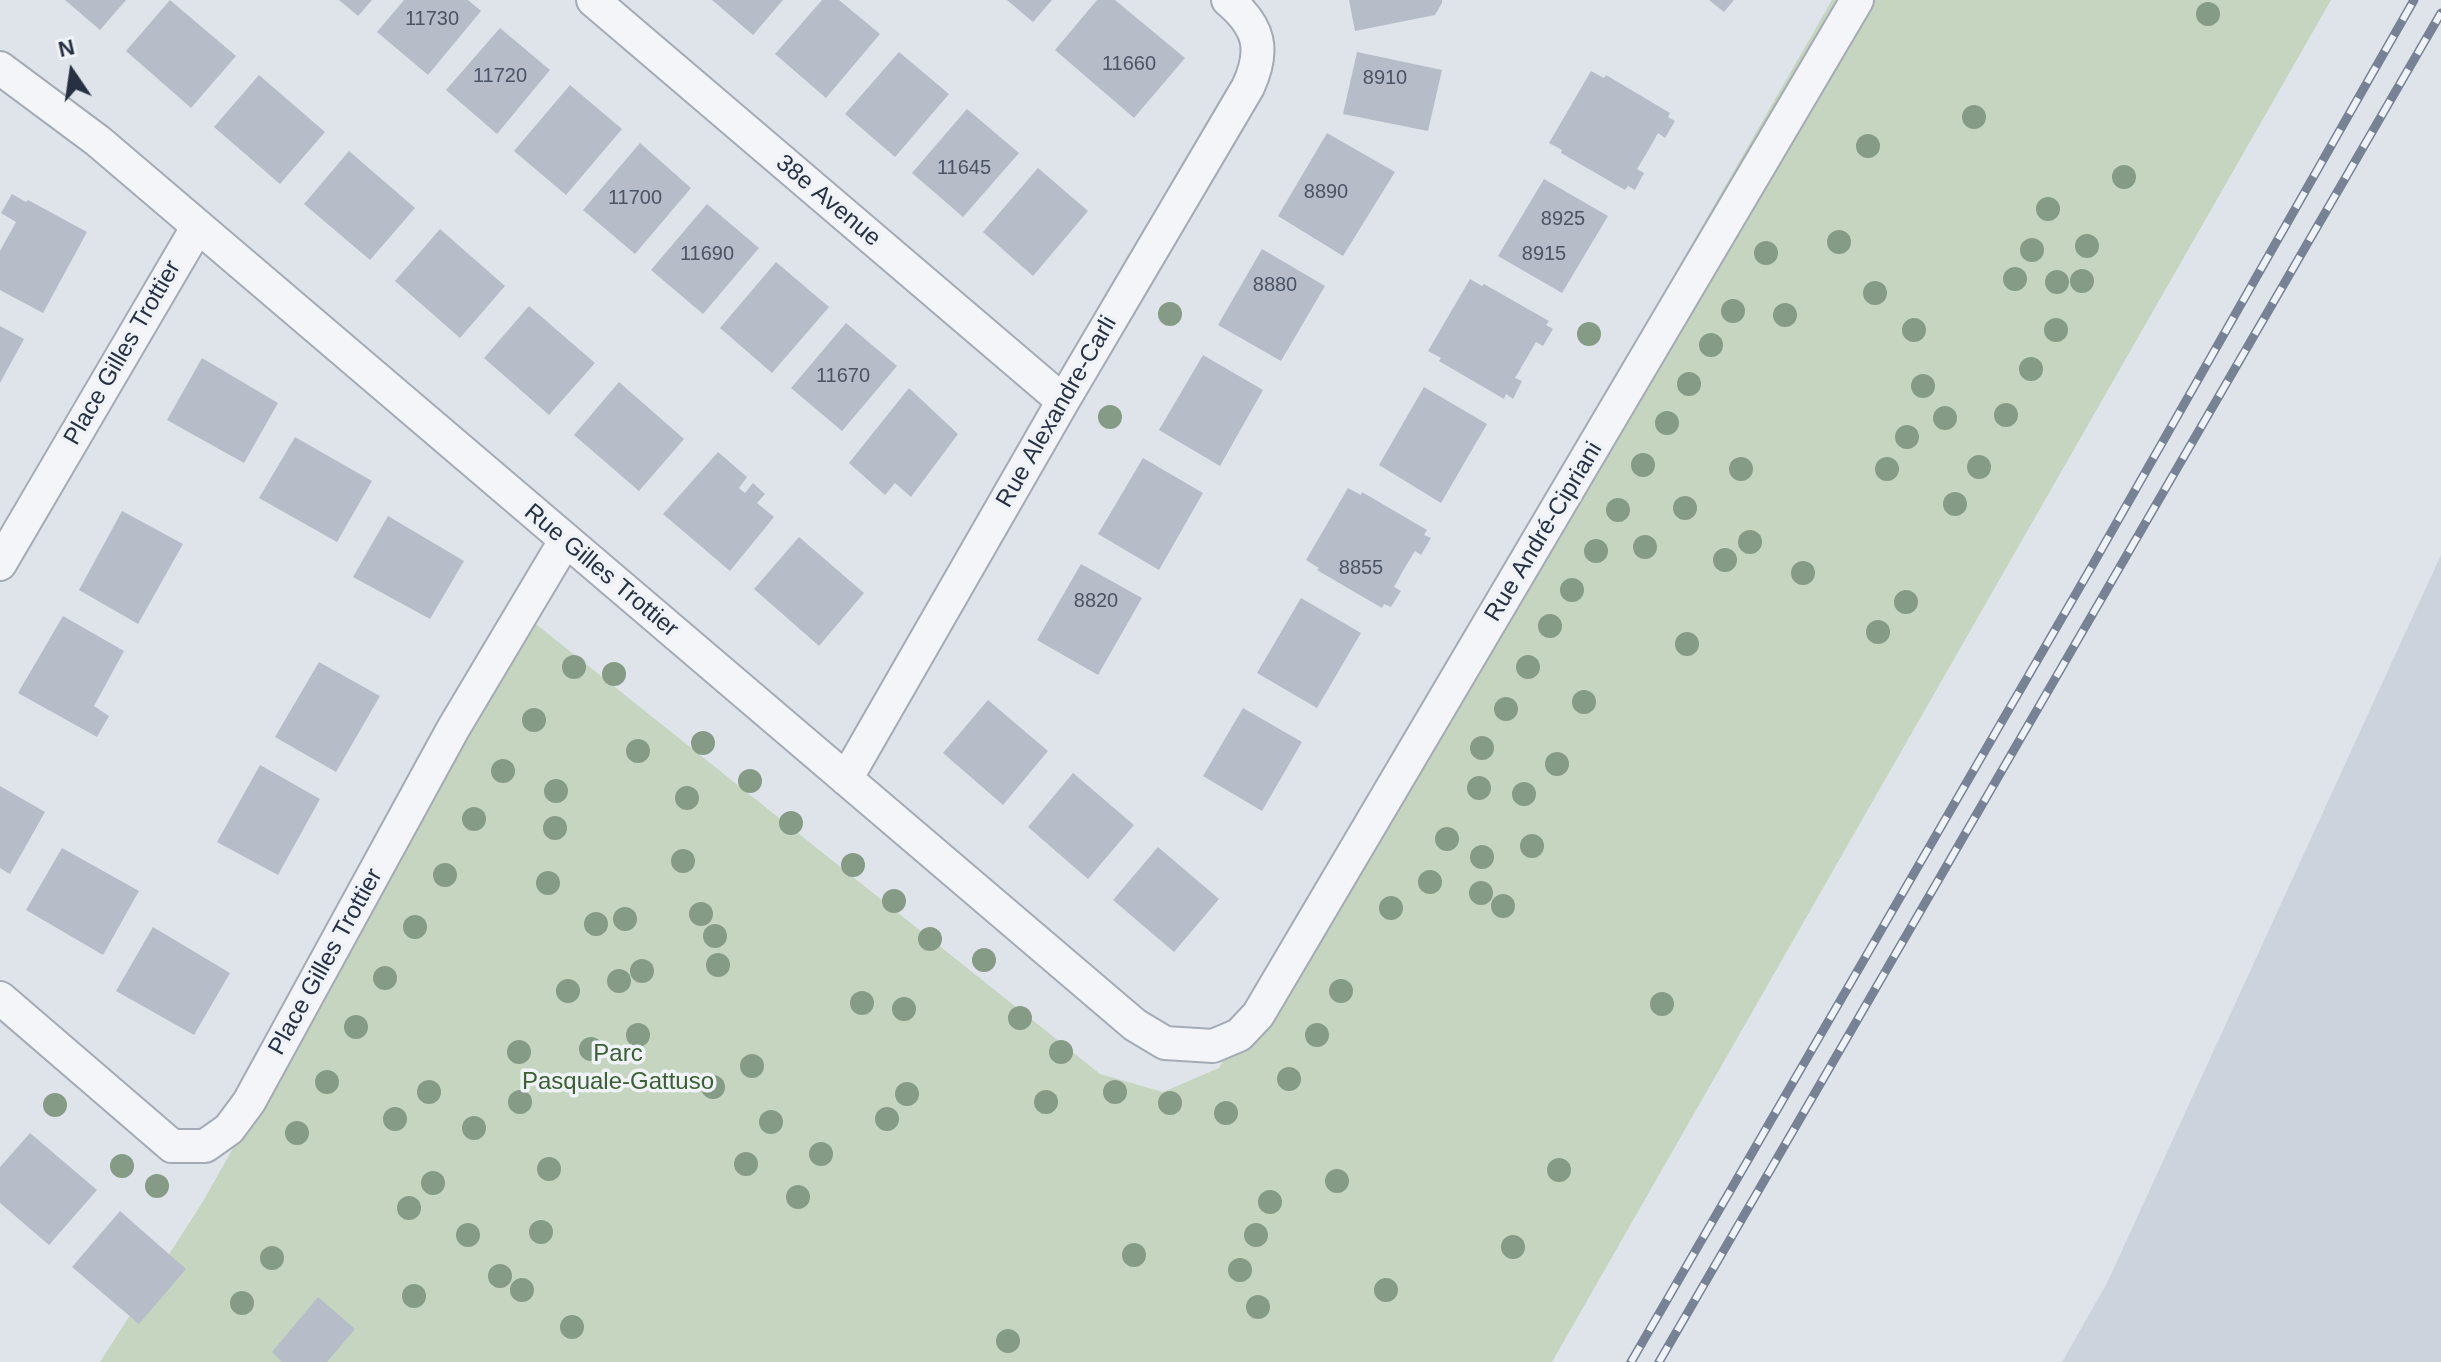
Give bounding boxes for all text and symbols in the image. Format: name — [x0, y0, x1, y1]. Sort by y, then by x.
house number: 11730 — [405, 7, 459, 31]
north arrow — [32, 32, 112, 112]
text: N — [56, 34, 77, 62]
house number: 11660 — [1102, 52, 1156, 76]
house number: 11720 — [473, 64, 527, 88]
house number: 8910 — [1363, 66, 1407, 90]
street label: 38e Avenue — [770, 149, 886, 253]
house number: 11645 — [937, 156, 991, 180]
house number: 8890 — [1304, 180, 1348, 204]
house number: 11700 — [608, 186, 662, 210]
house number: 8925 — [1541, 207, 1585, 231]
house number: 11690 — [680, 242, 734, 266]
house number: 8915 — [1522, 242, 1566, 266]
street label: Place Gilles Trottier — [58, 256, 188, 450]
house number: 8880 — [1253, 273, 1297, 297]
street label: Rue Alexandre-Carli — [991, 311, 1123, 513]
house number: 11670 — [816, 364, 870, 388]
street label: Rue André-Cipriani — [1479, 437, 1609, 627]
street label: Rue Gilles Trottier — [518, 498, 684, 644]
house number: 8855 — [1339, 556, 1383, 580]
house number: 8820 — [1074, 589, 1118, 613]
street label: Place Gilles Trottier — [263, 864, 389, 1060]
park label: Parc Pasquale-Gattuso — [522, 1040, 714, 1096]

